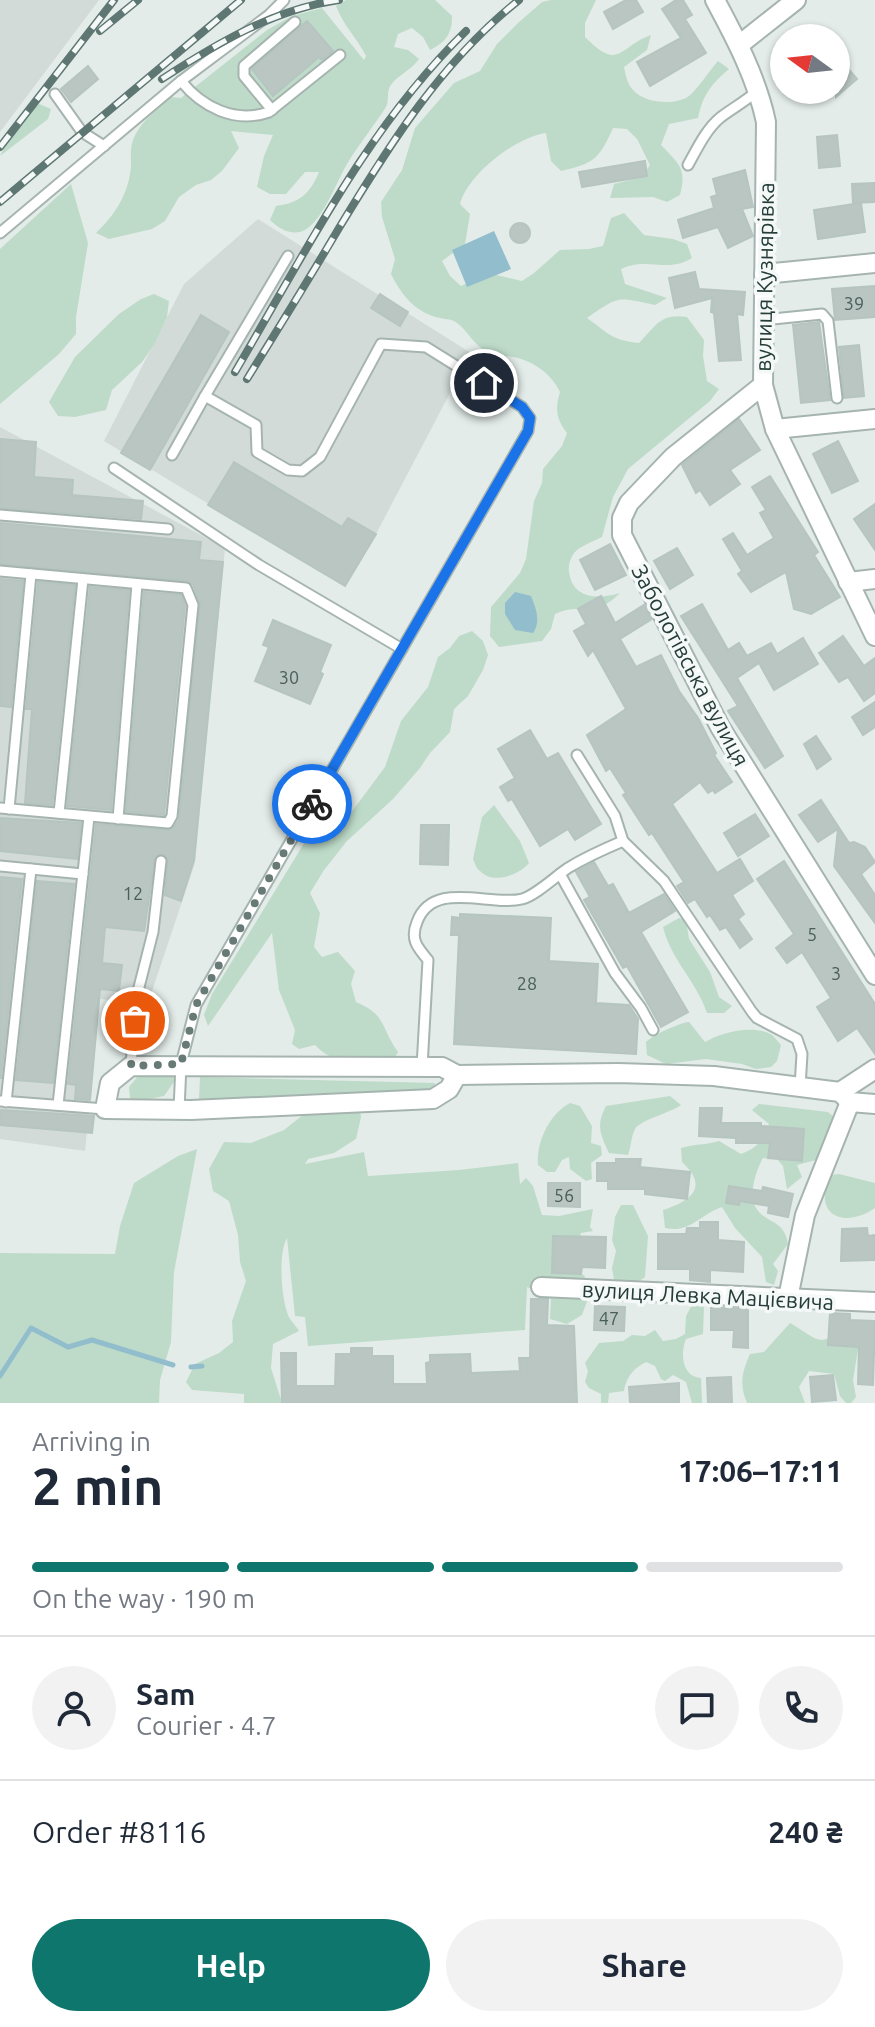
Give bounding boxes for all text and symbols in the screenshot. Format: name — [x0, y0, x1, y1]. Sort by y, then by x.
north arrow — [770, 24, 850, 104]
map controls — [770, 24, 850, 104]
street label: вулиця Кузнярівка — [750, 182, 778, 372]
house number: 39 — [844, 293, 864, 313]
pin — [450, 349, 518, 417]
icon: home — [462, 361, 506, 405]
street label: Заболотівська вулиця — [627, 560, 755, 770]
house number: 30 — [279, 667, 299, 687]
courier — [272, 764, 352, 844]
icon: bike — [290, 782, 334, 826]
house number: 12 — [123, 883, 143, 903]
house number: 5 — [807, 924, 817, 944]
house number: 3 — [831, 963, 841, 983]
house number: 28 — [517, 973, 537, 993]
pin — [101, 987, 169, 1055]
icon: bag — [113, 999, 157, 1043]
house number: 56 — [554, 1185, 574, 1205]
street label: вулиця Левка Мацієвича — [581, 1276, 835, 1314]
house number: 47 — [599, 1308, 619, 1328]
text: Arriving in — [32, 1427, 151, 1456]
text: 17:06–17:11 — [678, 1454, 843, 1488]
text: 2 min — [32, 1457, 163, 1515]
text: On the way · 190 m — [32, 1584, 255, 1613]
button: person — [32, 1666, 116, 1750]
button: chat — [655, 1666, 739, 1750]
button: phone — [759, 1666, 843, 1750]
text: Sam — [136, 1677, 195, 1711]
text: Courier · 4.7 — [136, 1711, 276, 1740]
text: Order #8116 — [32, 1815, 206, 1849]
text: 240 ₴ — [768, 1815, 843, 1849]
button: Help — [32, 1919, 430, 2011]
button: Share — [446, 1919, 843, 2011]

